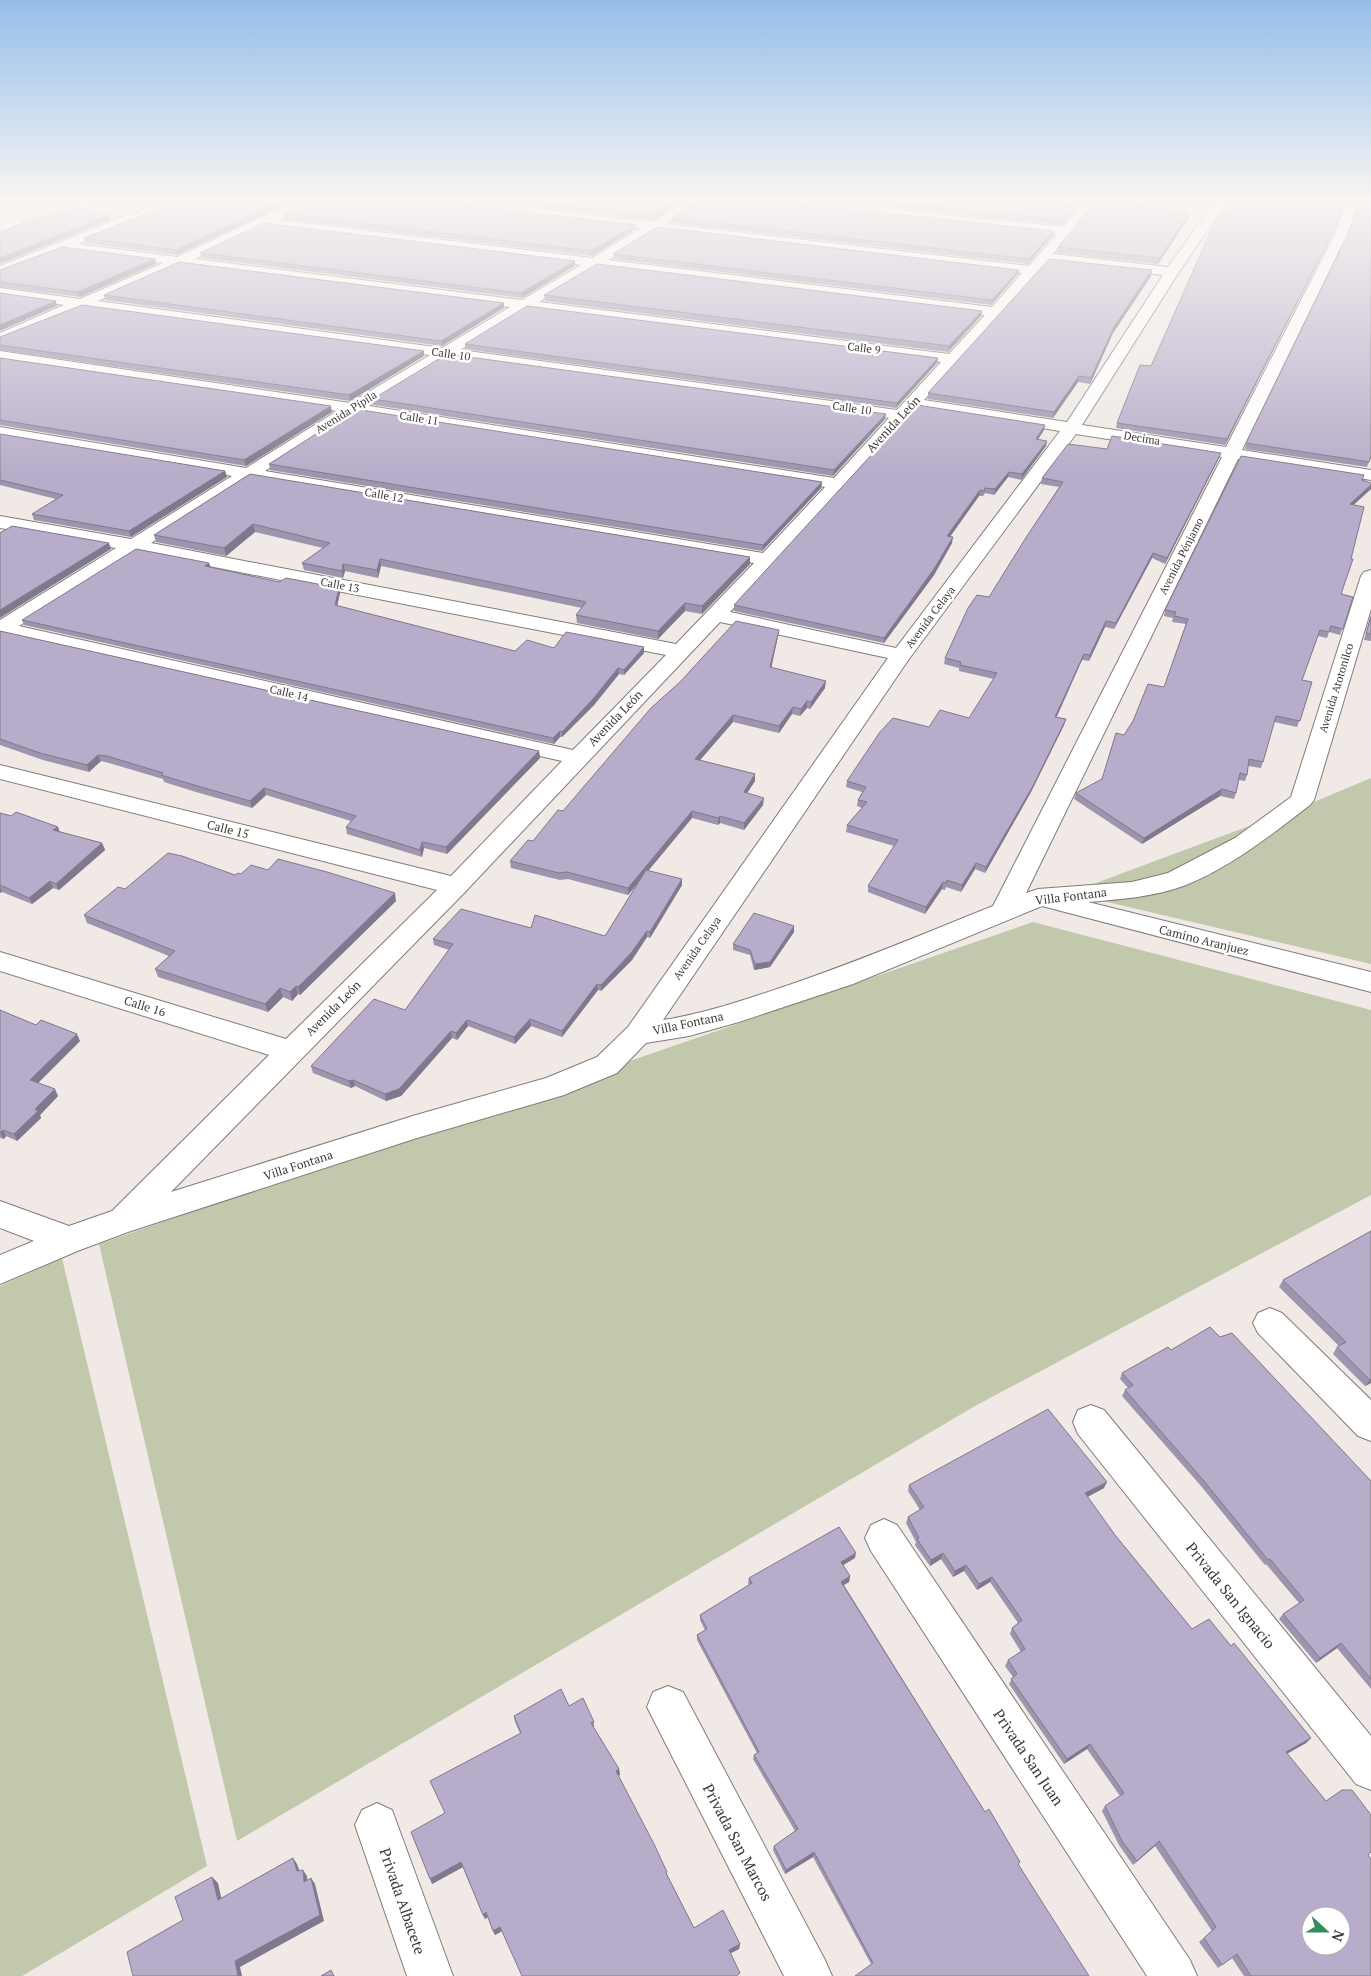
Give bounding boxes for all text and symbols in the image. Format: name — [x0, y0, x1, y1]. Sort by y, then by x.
street label: Calle 9 — [847, 339, 882, 357]
street label: Calle 10 — [431, 344, 472, 364]
street label: Avenida Pípila — [313, 387, 380, 437]
street label: Avenida León — [863, 393, 923, 455]
street label: Calle 10 — [832, 398, 873, 418]
street label: Calle 11 — [399, 408, 439, 428]
street label: Decima — [1123, 428, 1162, 448]
street label: Calle 12 — [363, 485, 405, 505]
street label: Avenida Pénjamo — [1156, 515, 1206, 597]
street label: Calle 13 — [319, 574, 361, 596]
street label: Avenida Celaya — [902, 583, 958, 651]
street label: Avenida Atotonilco — [1316, 642, 1356, 734]
street label: Calle 14 — [268, 682, 310, 704]
street label: Avenida León — [585, 687, 645, 749]
street label: Calle 15 — [205, 817, 251, 841]
street label: Villa Fontana — [1034, 884, 1108, 908]
street label: Avenida Celaya — [670, 913, 724, 982]
street label: Camino Aranjuez — [1157, 922, 1251, 958]
street label: Avenida León — [302, 977, 364, 1039]
street label: Calle 16 — [122, 993, 168, 1020]
street label: Villa Fontana — [651, 1008, 725, 1038]
street label: Villa Fontana — [261, 1147, 335, 1183]
street label: Privada San Ignacio — [1182, 1538, 1280, 1652]
street label: Privada San Juan — [989, 1705, 1069, 1809]
street label: Privada San Marcos — [699, 1780, 777, 1904]
street label: Privada Albacete — [375, 1845, 431, 1957]
north arrow — [1301, 1906, 1351, 1956]
text: N — [1328, 1927, 1349, 1945]

